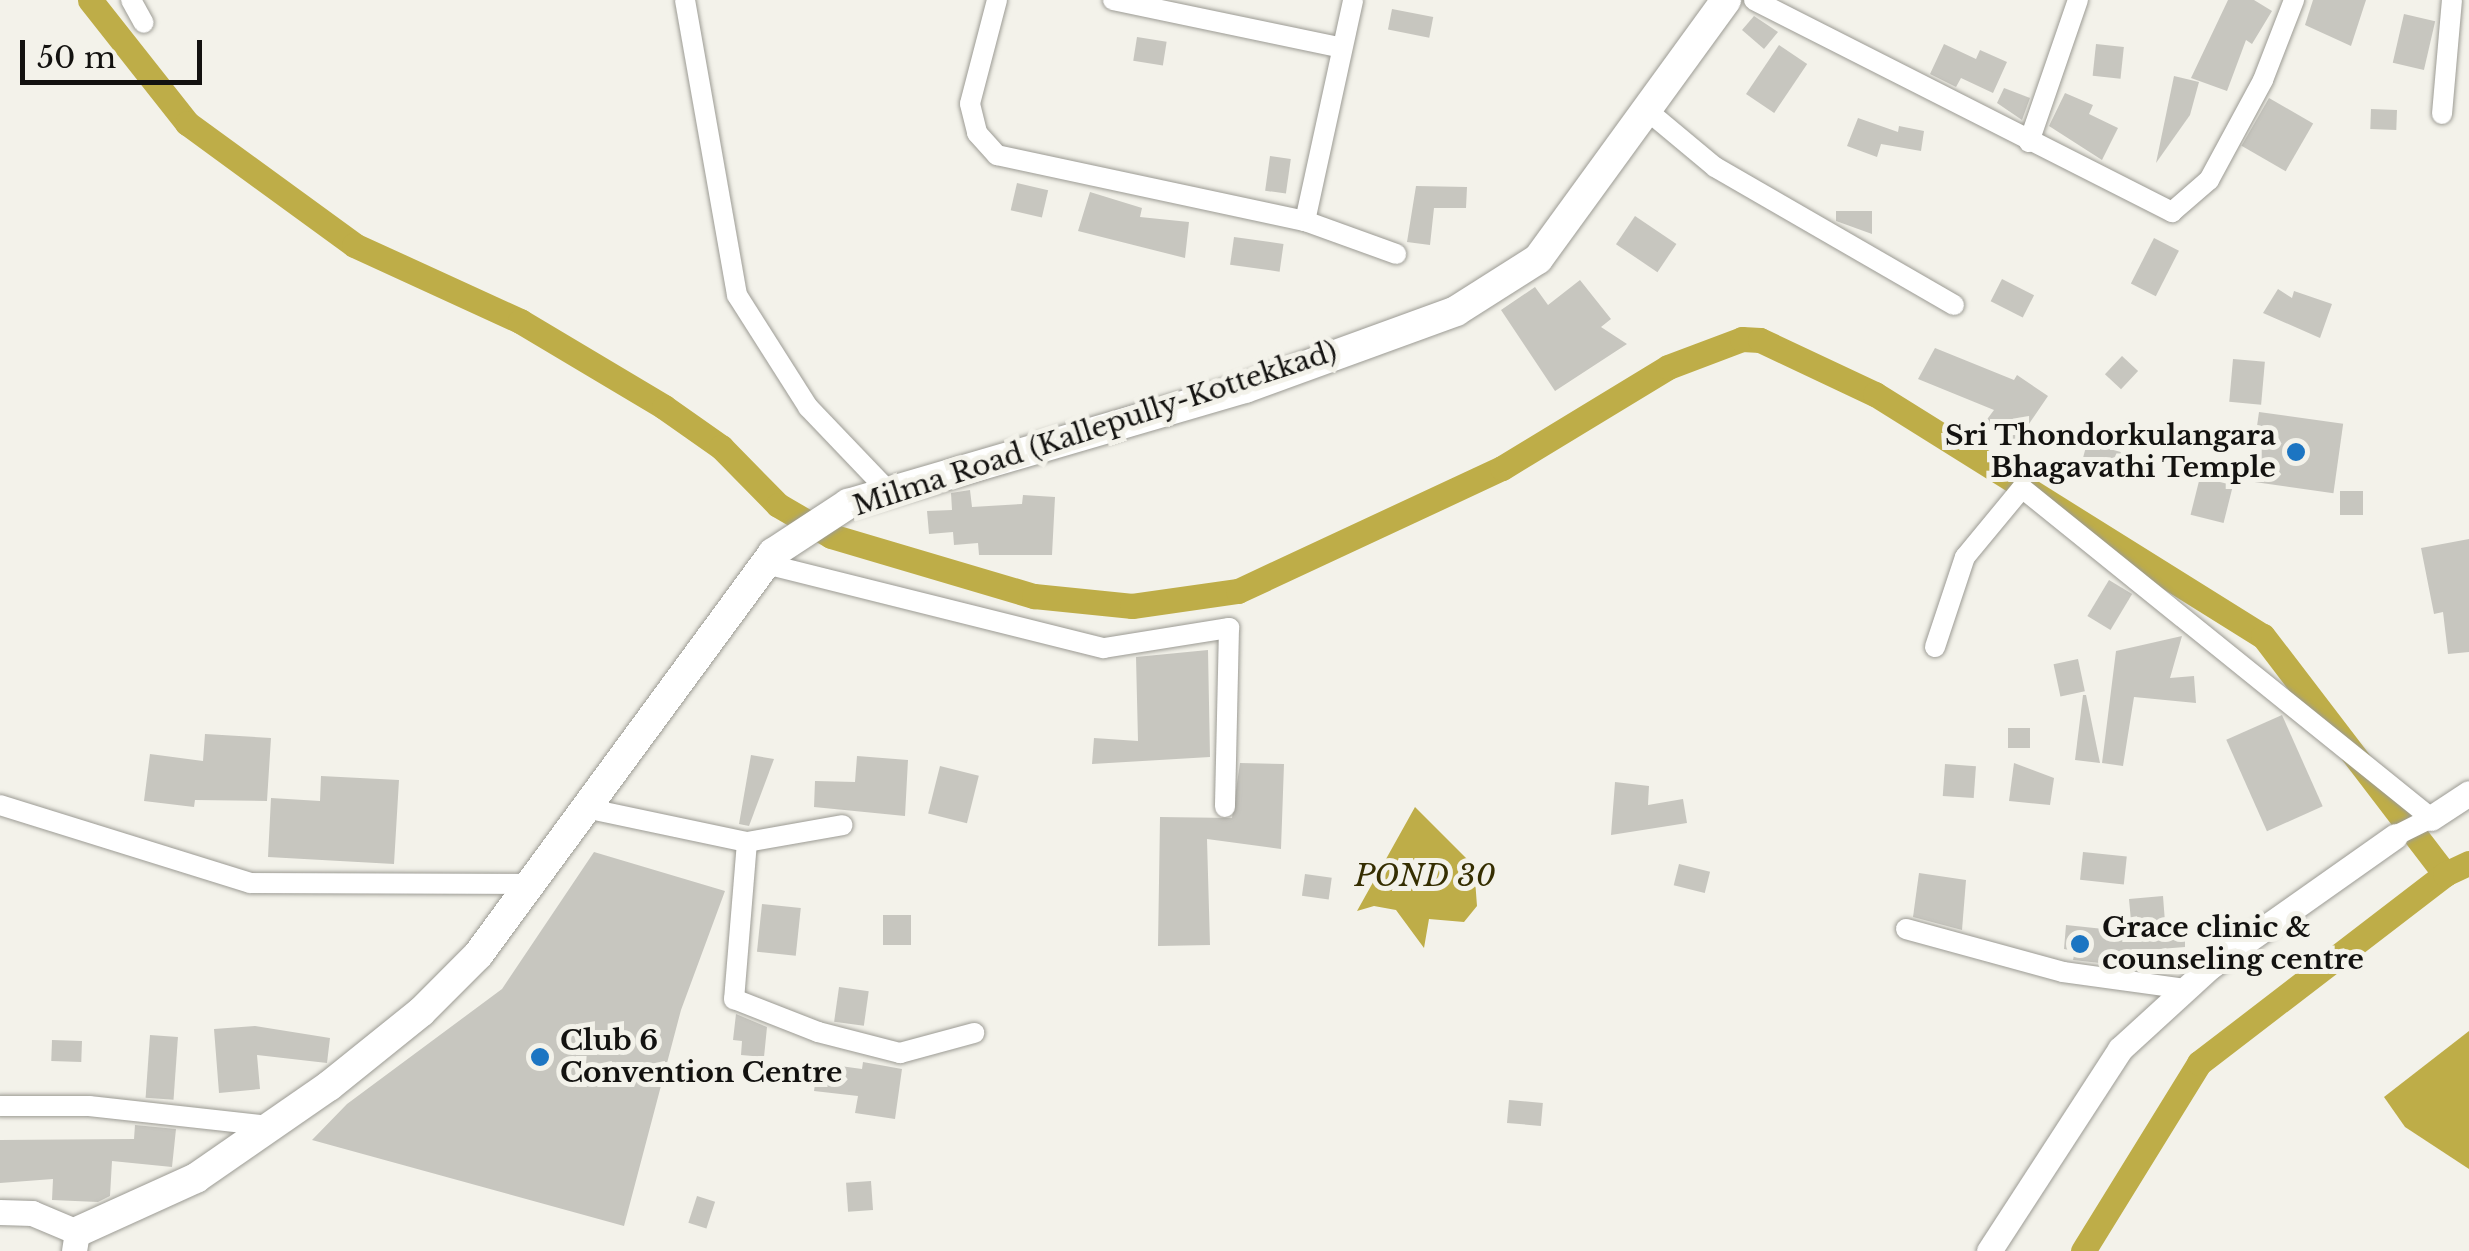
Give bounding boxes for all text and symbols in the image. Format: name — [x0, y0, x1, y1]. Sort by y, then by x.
scale bar — [25, 20, 208, 82]
text: 50 m — [37, 39, 116, 76]
street label: Milma Road (Kallepully-Kottekkad) — [849, 335, 1341, 523]
place label: Sri Thondorkulangara Bhagavathi Temple — [1944, 419, 2276, 485]
marker: Sri Thondorkulangara Bhagavathi Temple — [2285, 441, 2307, 463]
water label: POND 30 — [1355, 858, 1495, 894]
place label: Grace clinic & counseling centre — [2102, 911, 2364, 977]
marker: Grace clinic & counseling centre — [2067, 931, 2093, 957]
place label: Club 6 Convention Centre — [560, 1024, 842, 1090]
marker: Club 6 Convention Centre — [529, 1046, 551, 1068]

